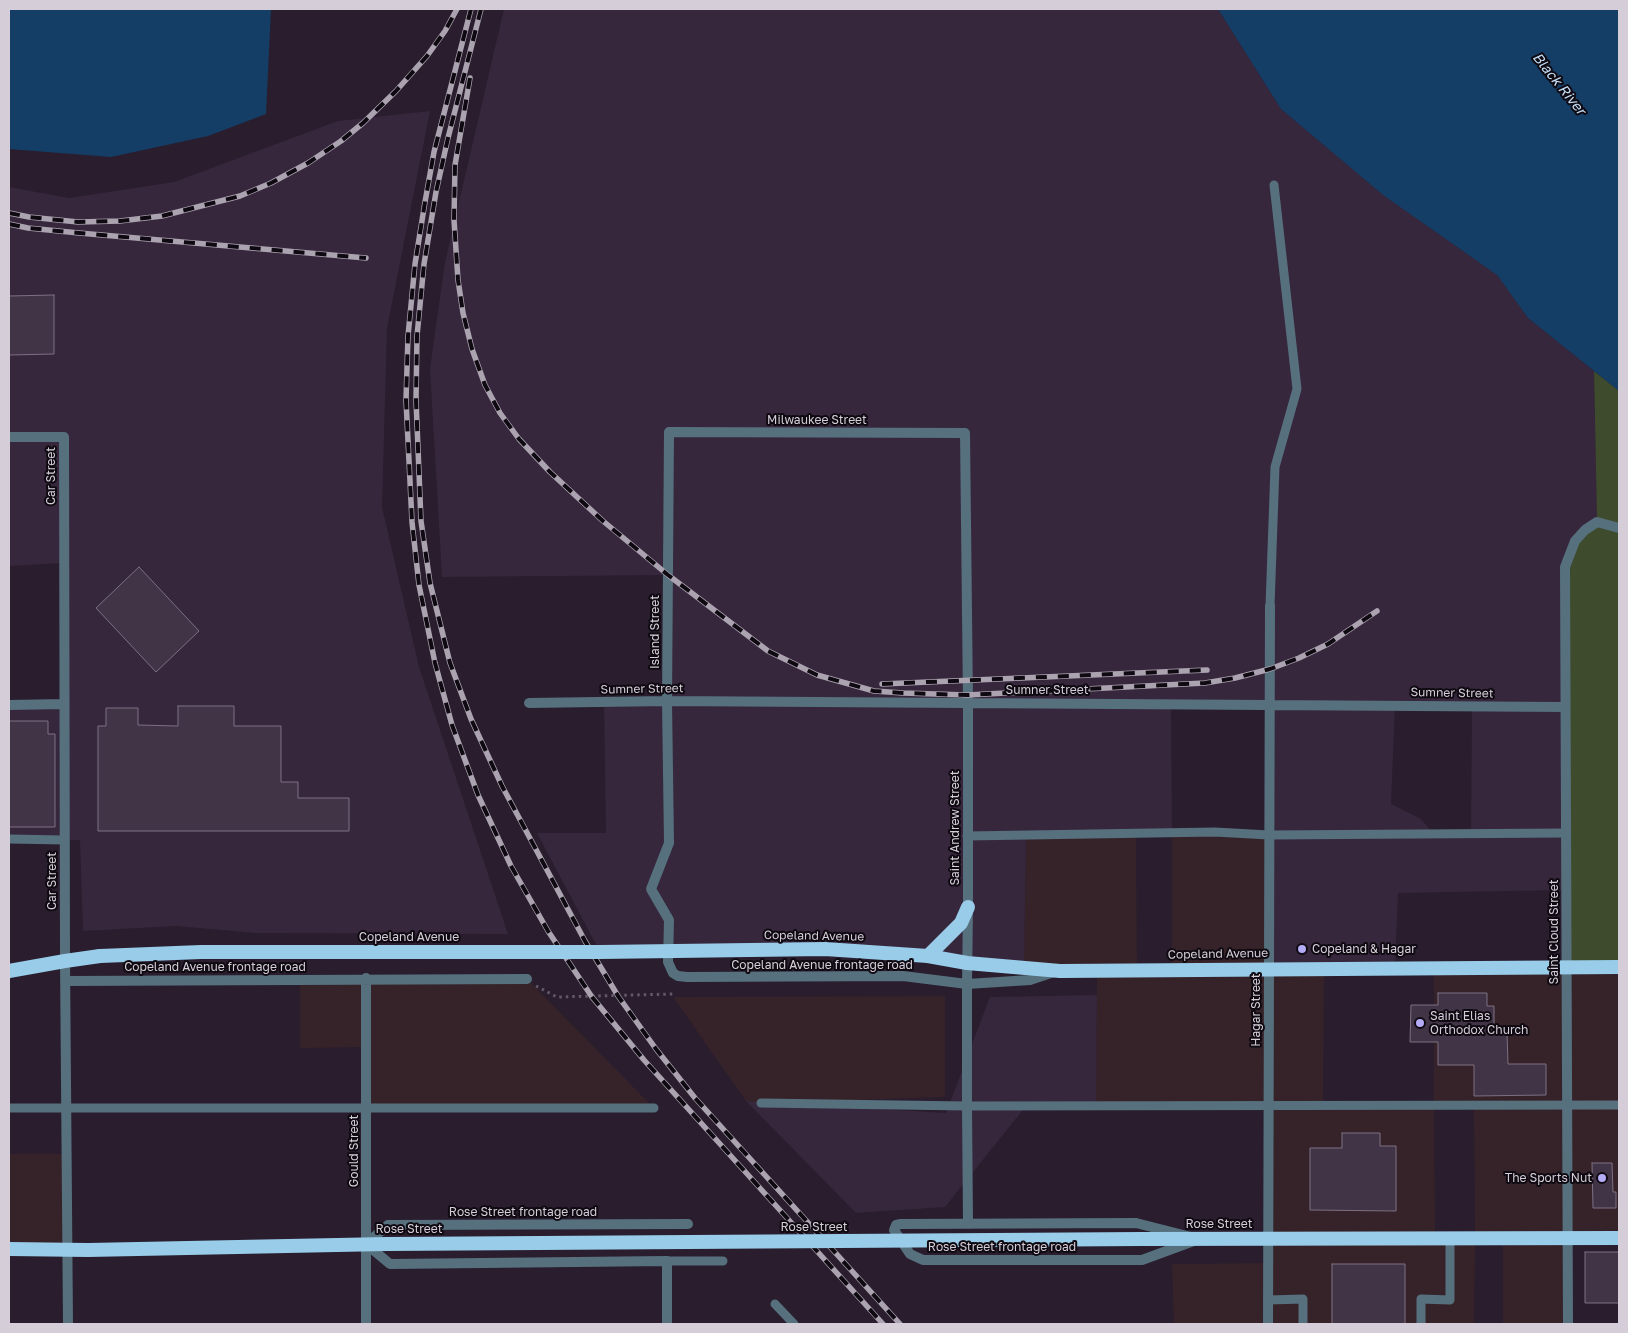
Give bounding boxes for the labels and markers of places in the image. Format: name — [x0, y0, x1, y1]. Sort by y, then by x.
place label: Copeland & Hagar — [1312, 942, 1416, 956]
marker: Copeland & Hagar — [1296, 943, 1308, 955]
place label: Saint Elias Orthodox Church — [1430, 1009, 1528, 1037]
marker: Saint Elias Orthodox Church — [1414, 1017, 1426, 1029]
place label: The Sports Nut — [1505, 1171, 1592, 1185]
marker: The Sports Nut — [1596, 1172, 1608, 1184]

